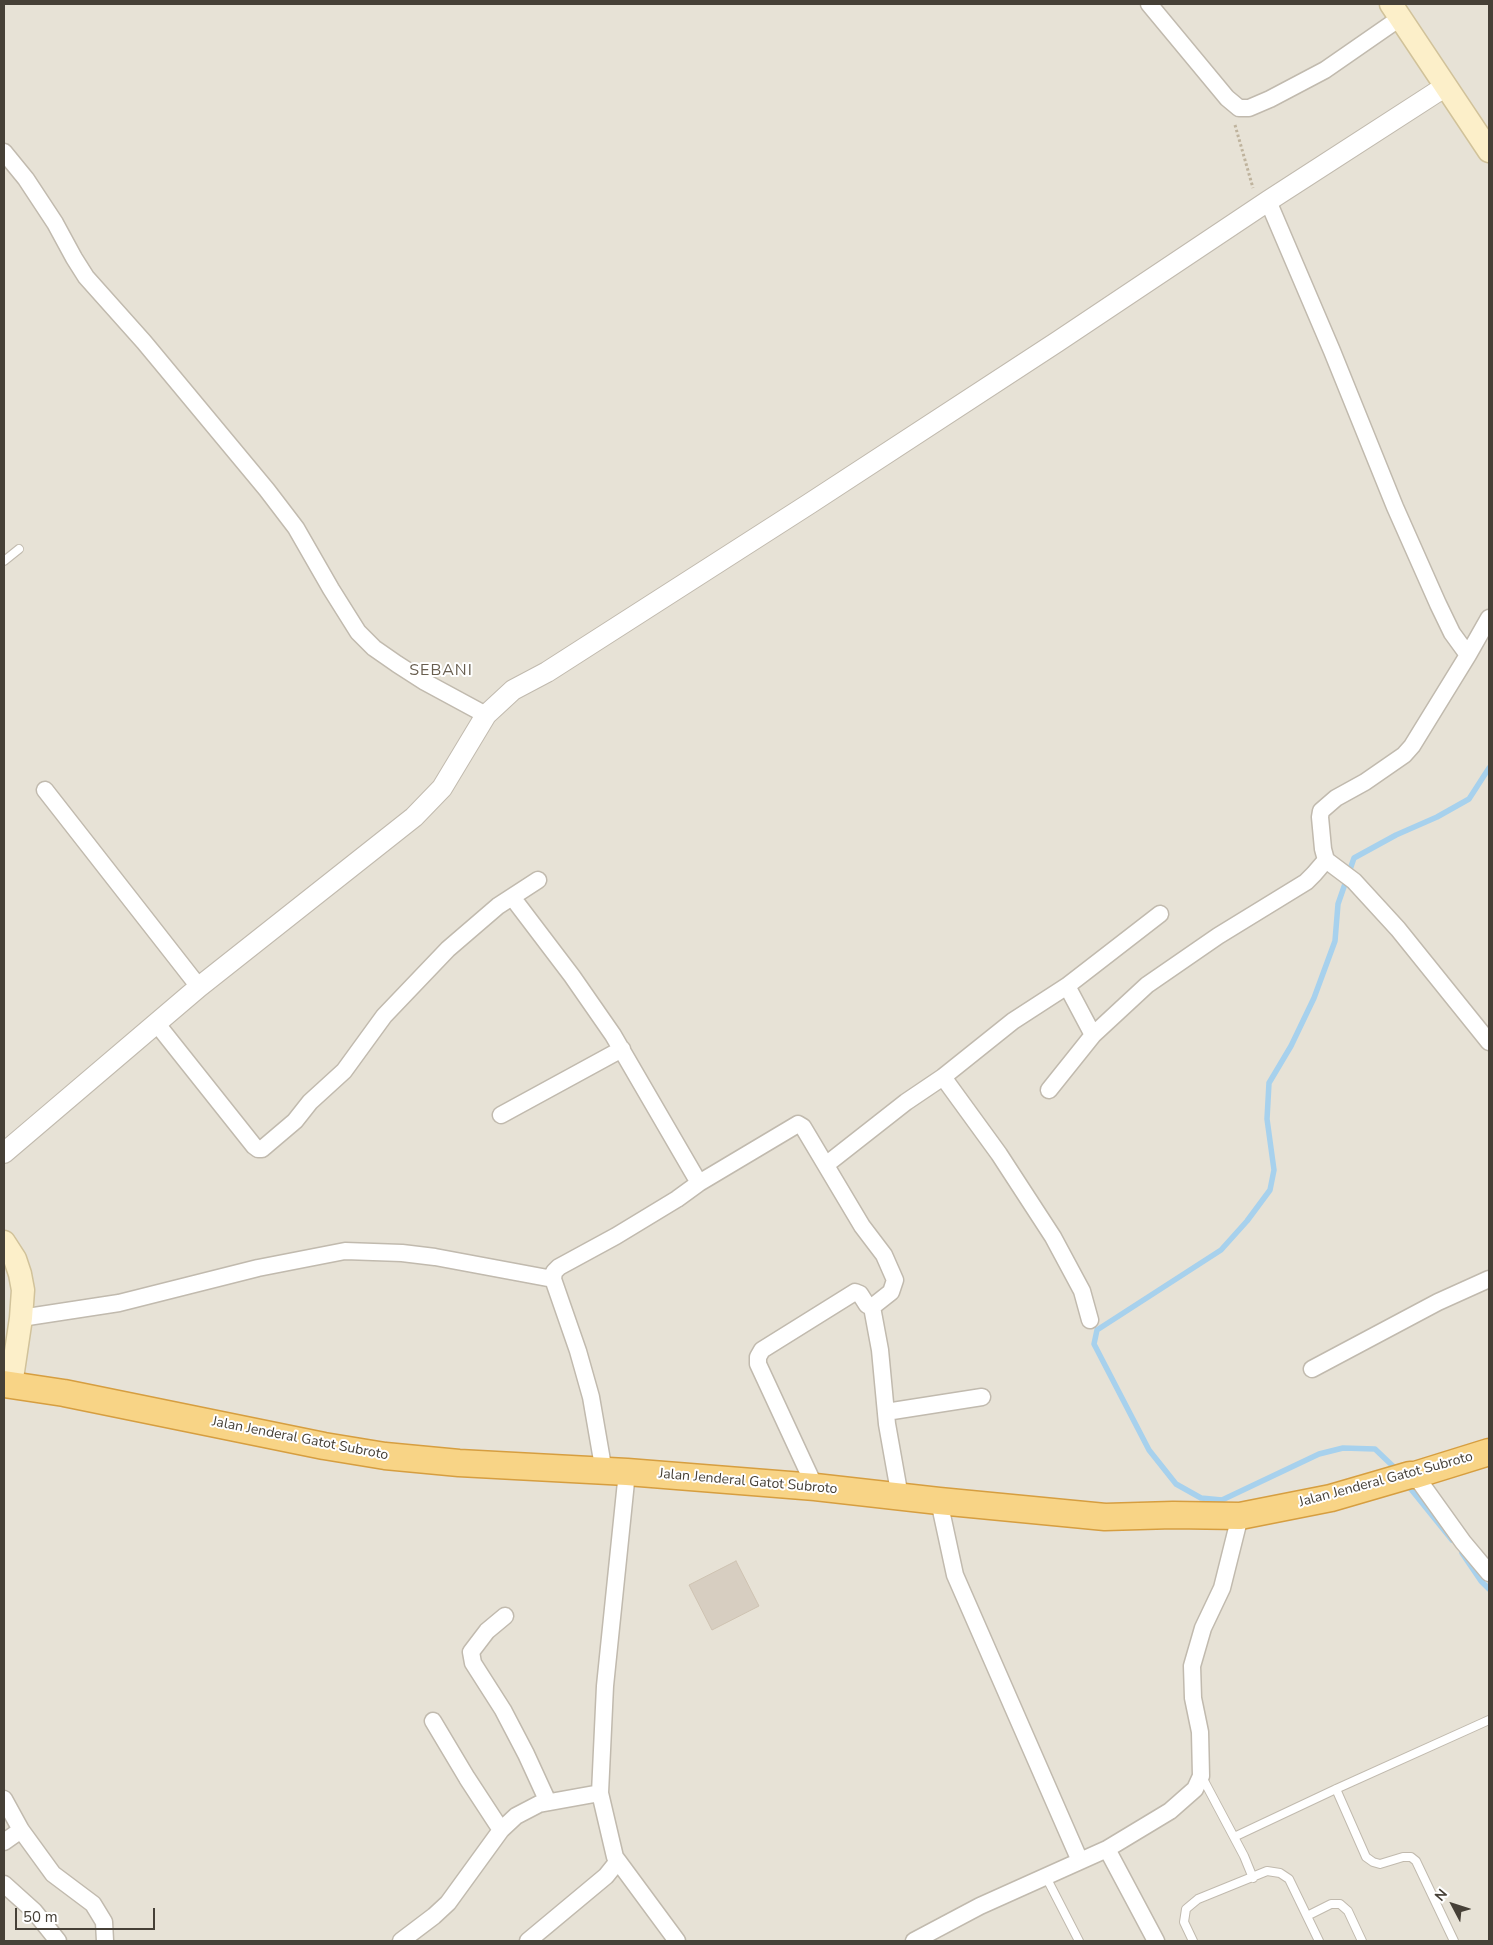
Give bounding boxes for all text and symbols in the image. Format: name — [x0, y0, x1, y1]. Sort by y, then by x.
district label: SEBANI — [409, 661, 473, 681]
street label: Jalan Jenderal Gatot Subroto — [210, 1414, 390, 1464]
street label: Jalan Jenderal Gatot Subroto — [1297, 1449, 1475, 1511]
street label: Jalan Jenderal Gatot Subroto — [658, 1466, 838, 1498]
north arrow — [1428, 1880, 1478, 1930]
text: N — [1430, 1885, 1452, 1905]
scale bar — [18, 1898, 158, 1930]
text: 50 m — [23, 1907, 58, 1927]

